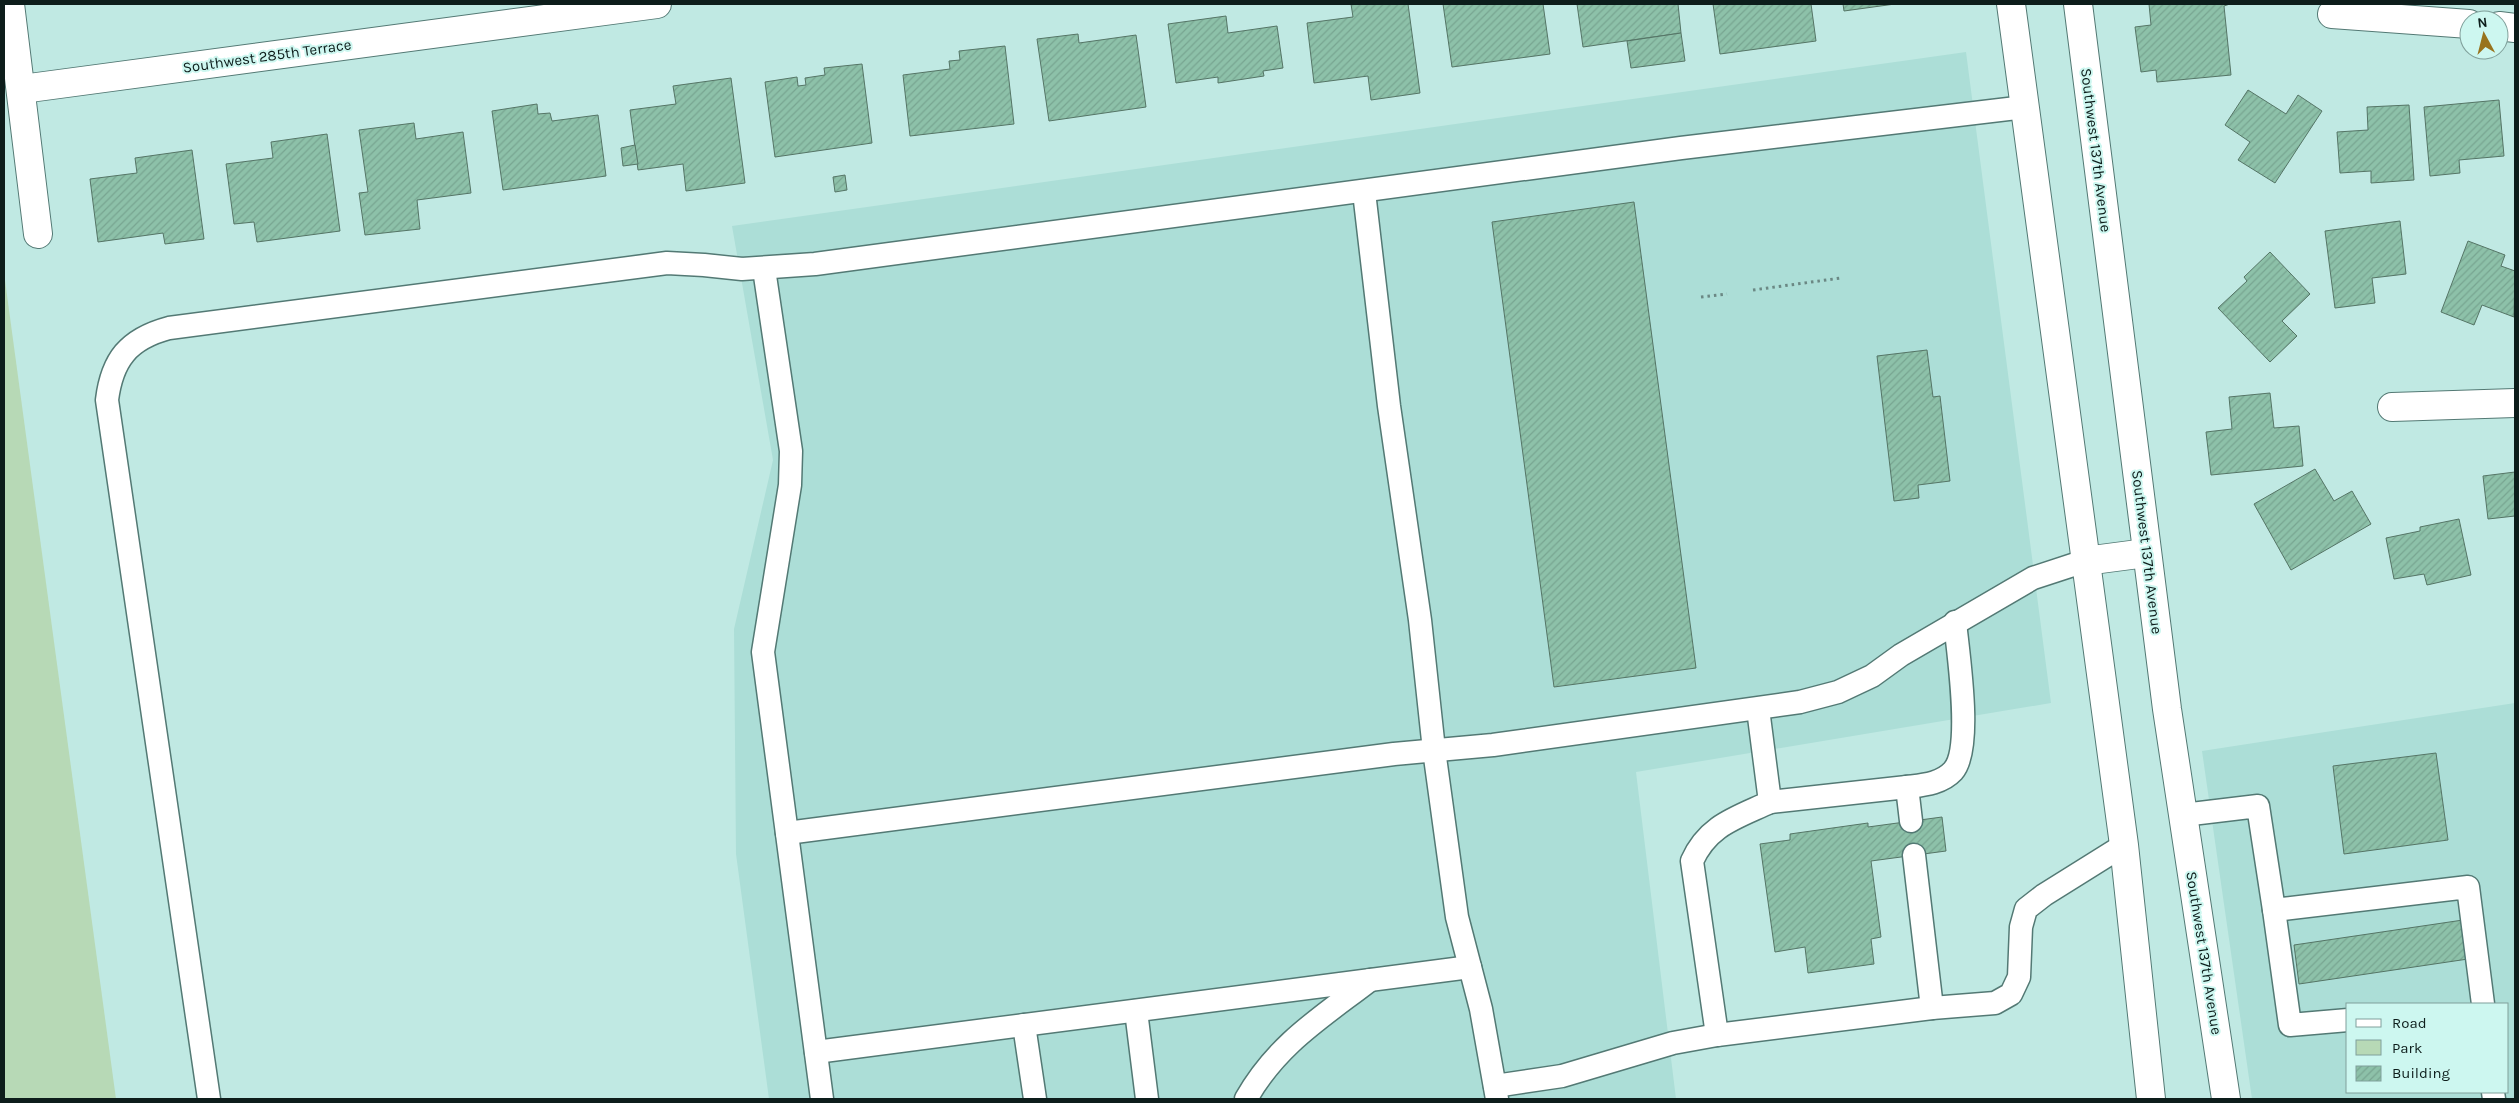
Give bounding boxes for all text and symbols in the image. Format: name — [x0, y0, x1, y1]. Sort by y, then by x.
north arrow — [2459, 10, 2509, 60]
text: N — [2476, 14, 2488, 32]
street label: Southwest 285th Terrace — [182, 35, 352, 77]
street label: Southwest 137th Avenue — [2077, 67, 2115, 233]
street label: Southwest 137th Avenue — [2128, 469, 2166, 635]
street label: Southwest 137th Avenue — [2182, 870, 2226, 1036]
legend — [2346, 1003, 2509, 1093]
text: Road — [2392, 1014, 2427, 1032]
text: Park — [2392, 1039, 2422, 1057]
text: Building — [2392, 1064, 2450, 1082]

